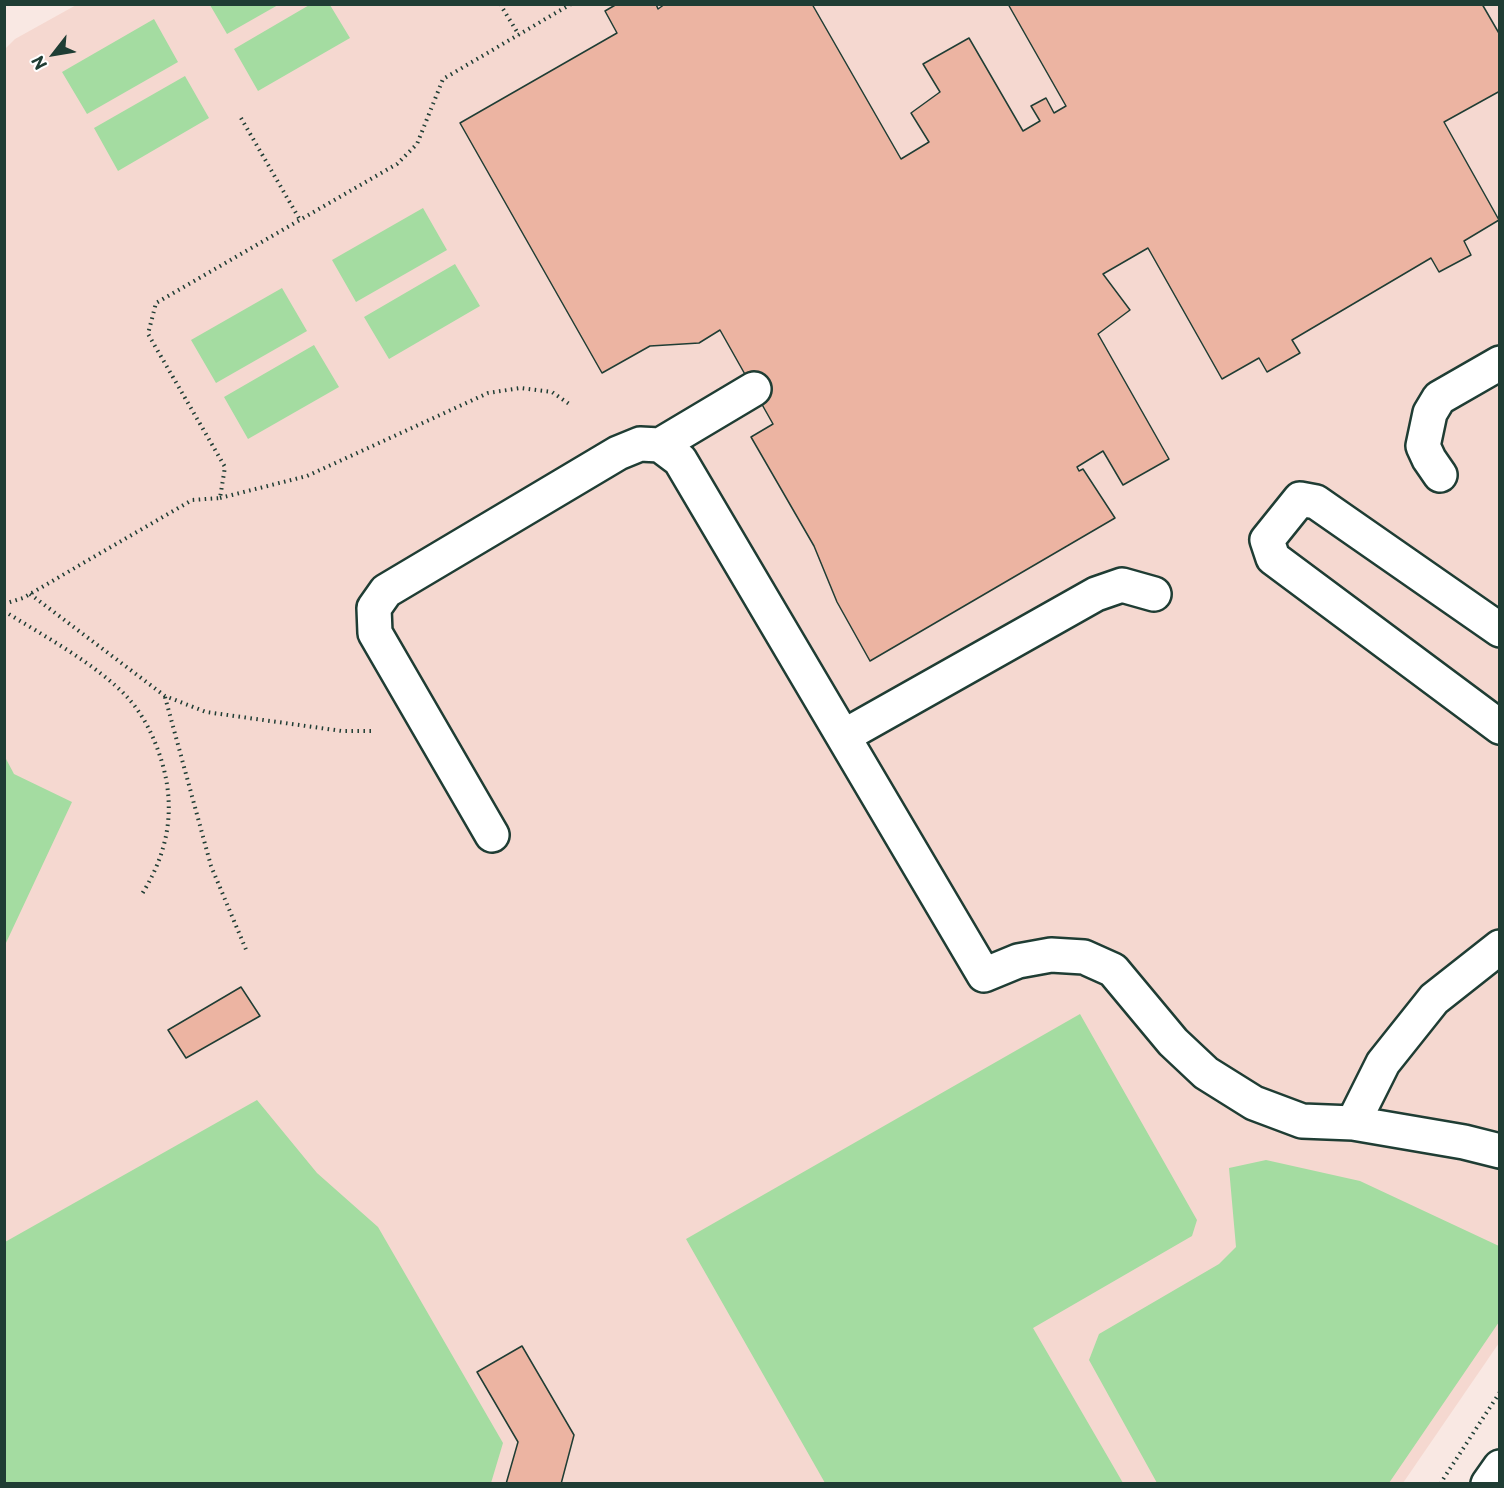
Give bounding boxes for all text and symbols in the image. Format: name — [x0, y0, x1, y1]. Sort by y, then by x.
north arrow — [24, 24, 84, 84]
text: N — [25, 52, 52, 75]

